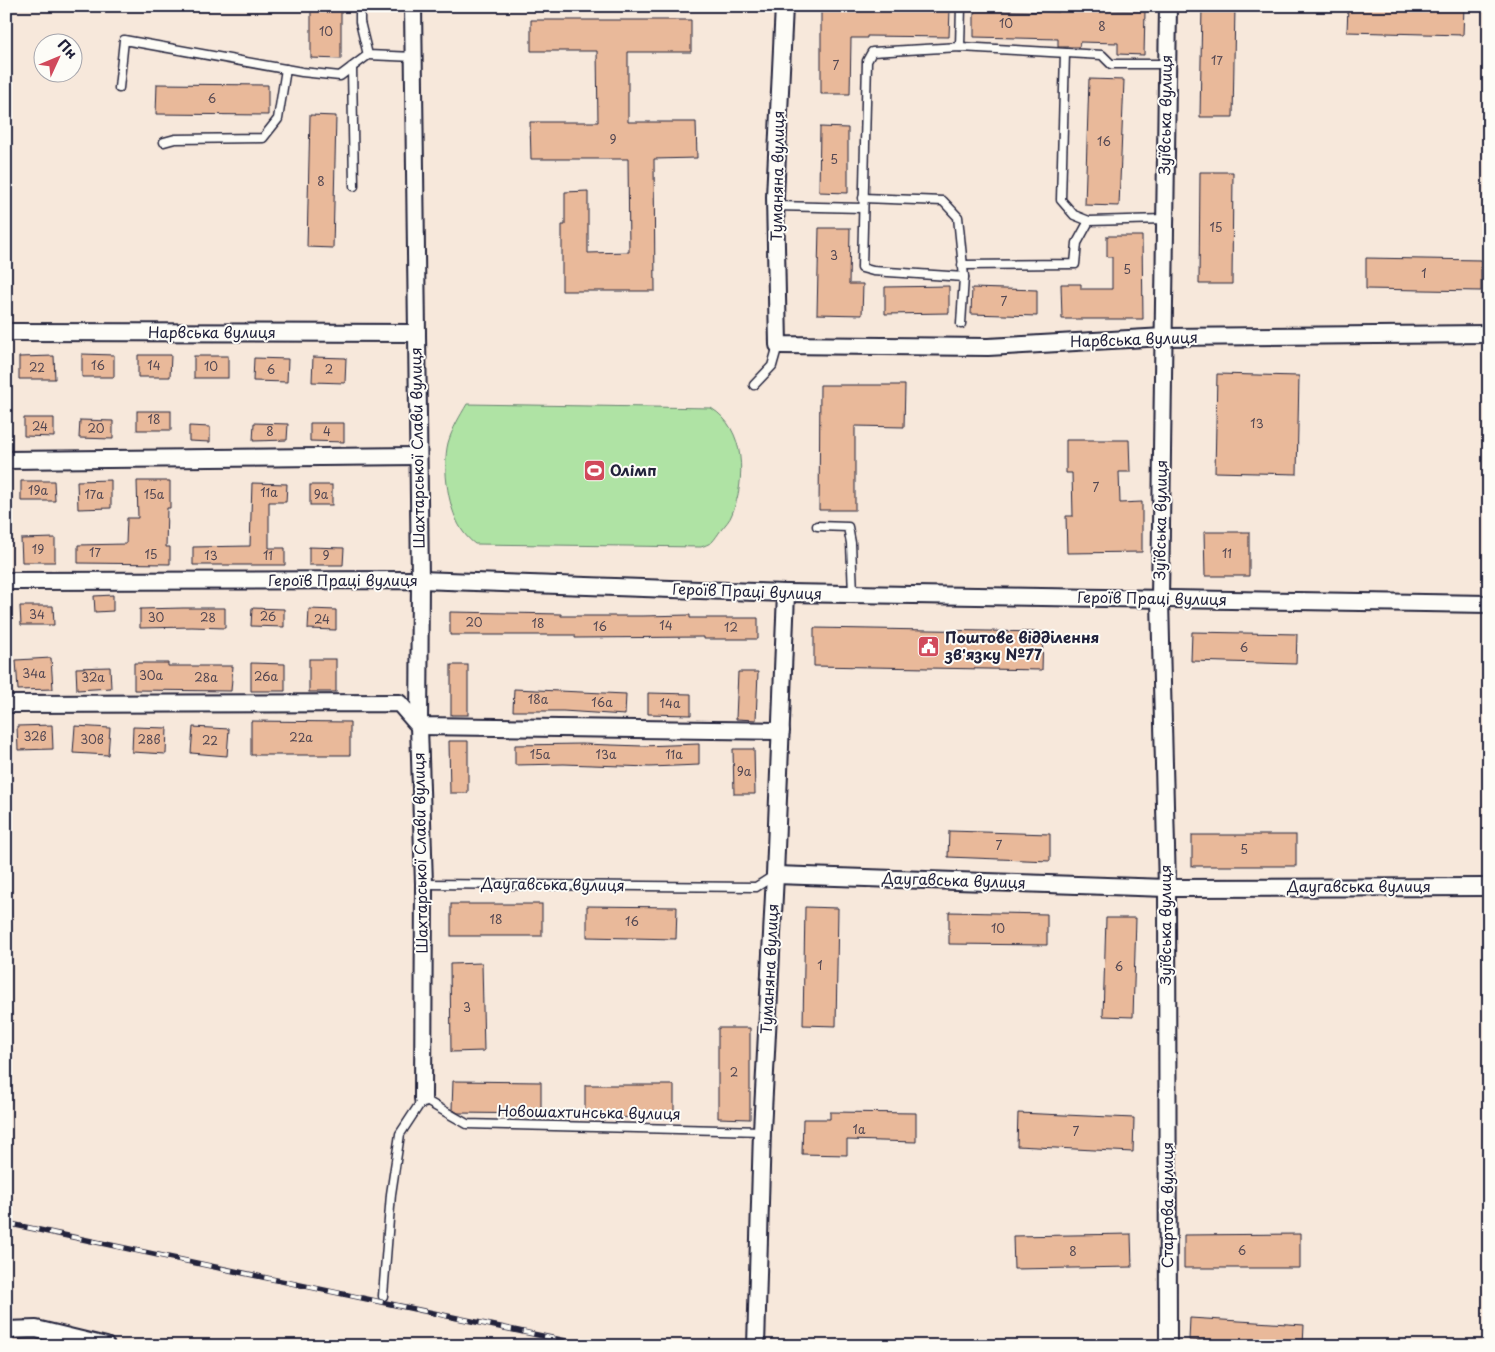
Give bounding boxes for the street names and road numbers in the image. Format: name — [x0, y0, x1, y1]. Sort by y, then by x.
street label: Зуївська вулиця — [1152, 55, 1177, 175]
street label: Туманяна вулиця — [764, 110, 789, 242]
street label: Нарвська вулиця — [148, 320, 276, 343]
street label: Нарвська вулиця — [1070, 325, 1198, 352]
street label: Шахтарської Слави вулиця — [403, 347, 430, 549]
street label: Зуївська вулиця — [1147, 460, 1172, 580]
street label: Героїв Праці вулиця — [268, 568, 418, 591]
street label: Героїв Праці вулиця — [672, 576, 822, 605]
street label: Героїв Праці вулиця — [1077, 585, 1227, 610]
street label: Шахтарської Слави вулиця — [406, 752, 433, 954]
street label: Даугавська вулиця — [881, 865, 1026, 893]
street label: Зуївська вулиця — [1153, 865, 1176, 985]
street label: Даугавська вулиця — [480, 871, 625, 896]
street label: Даугавська вулиця — [1286, 874, 1431, 897]
street label: Туманяна вулиця — [754, 903, 783, 1035]
street label: Новошахтинська вулиця — [497, 1098, 681, 1125]
street label: Стартова вулиця — [1155, 1142, 1178, 1268]

